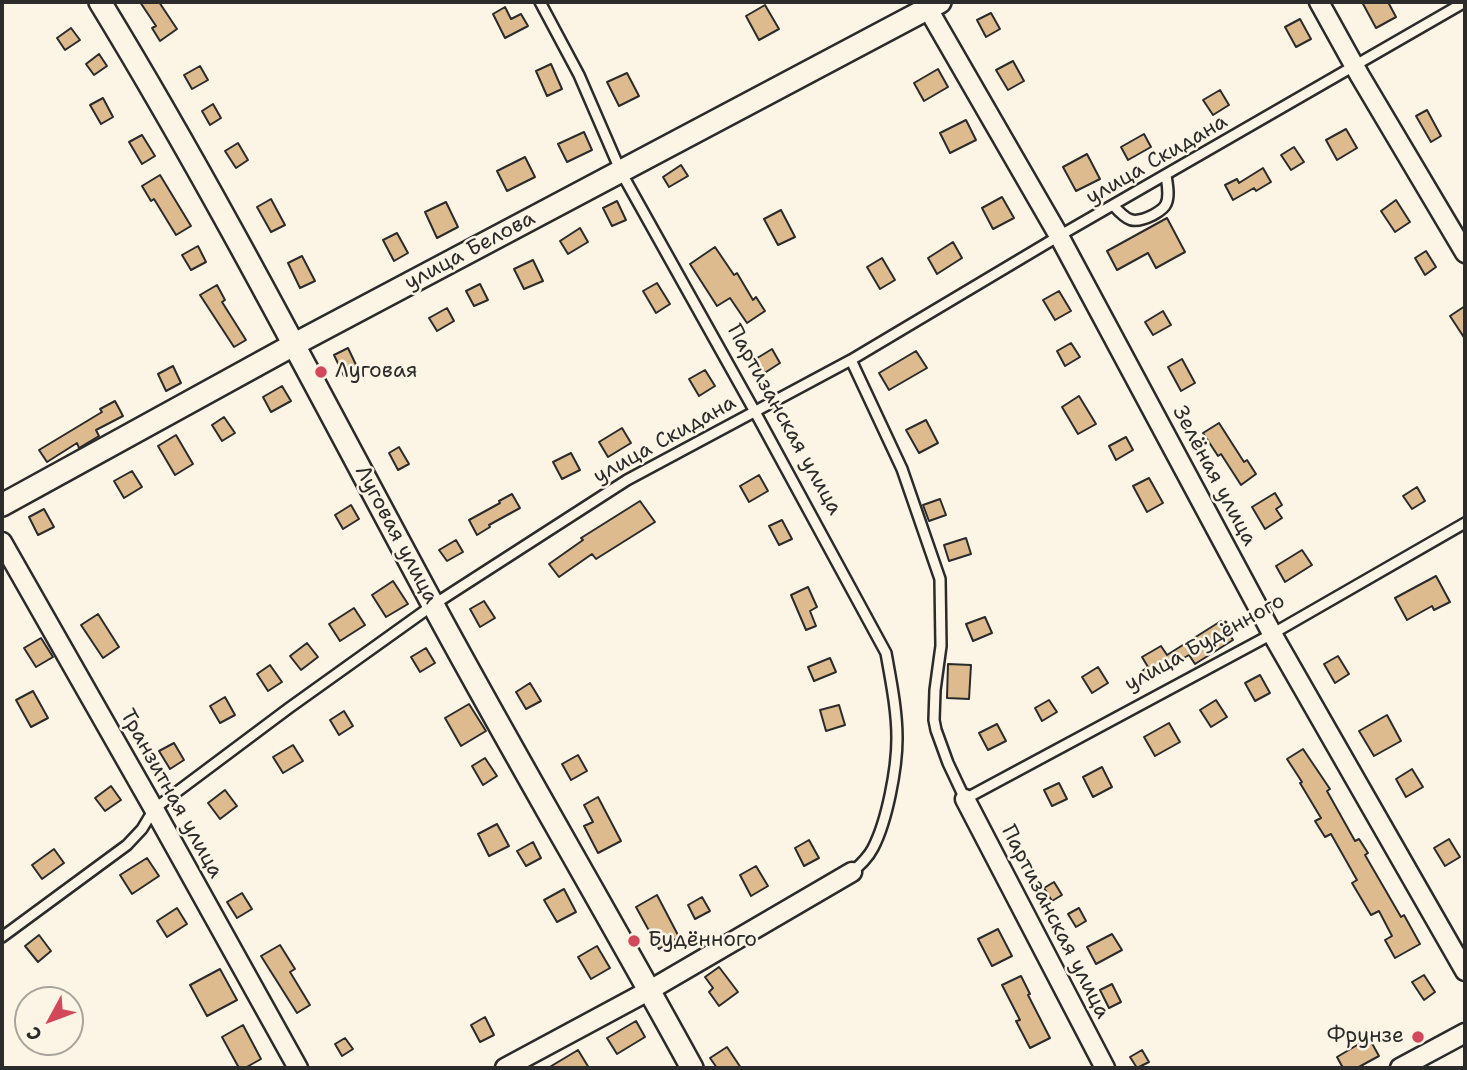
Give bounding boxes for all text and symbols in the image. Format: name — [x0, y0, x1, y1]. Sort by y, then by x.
street label: улица Скидана — [1082, 109, 1232, 211]
street label: улица Белова — [400, 206, 540, 296]
street label: Партизанская улица — [721, 320, 847, 520]
place label: Луговая — [335, 359, 417, 385]
marker: Луговая — [313, 364, 329, 380]
street label: улица Скидана — [589, 390, 741, 490]
street label: Зелёная улица — [1166, 402, 1262, 550]
street label: Луговая улица — [349, 462, 443, 608]
street label: улица Будённого — [1120, 588, 1290, 698]
street label: Транзитная улица — [114, 705, 228, 883]
street label: Партизанская улица — [995, 821, 1115, 1023]
place label: Будённого — [648, 928, 757, 954]
marker: Будённого — [626, 933, 642, 949]
north arrow — [14, 986, 84, 1056]
text: С — [21, 1021, 48, 1046]
place label: Фрунзе — [1327, 1024, 1404, 1050]
marker: Фрунзе — [1410, 1029, 1426, 1045]

